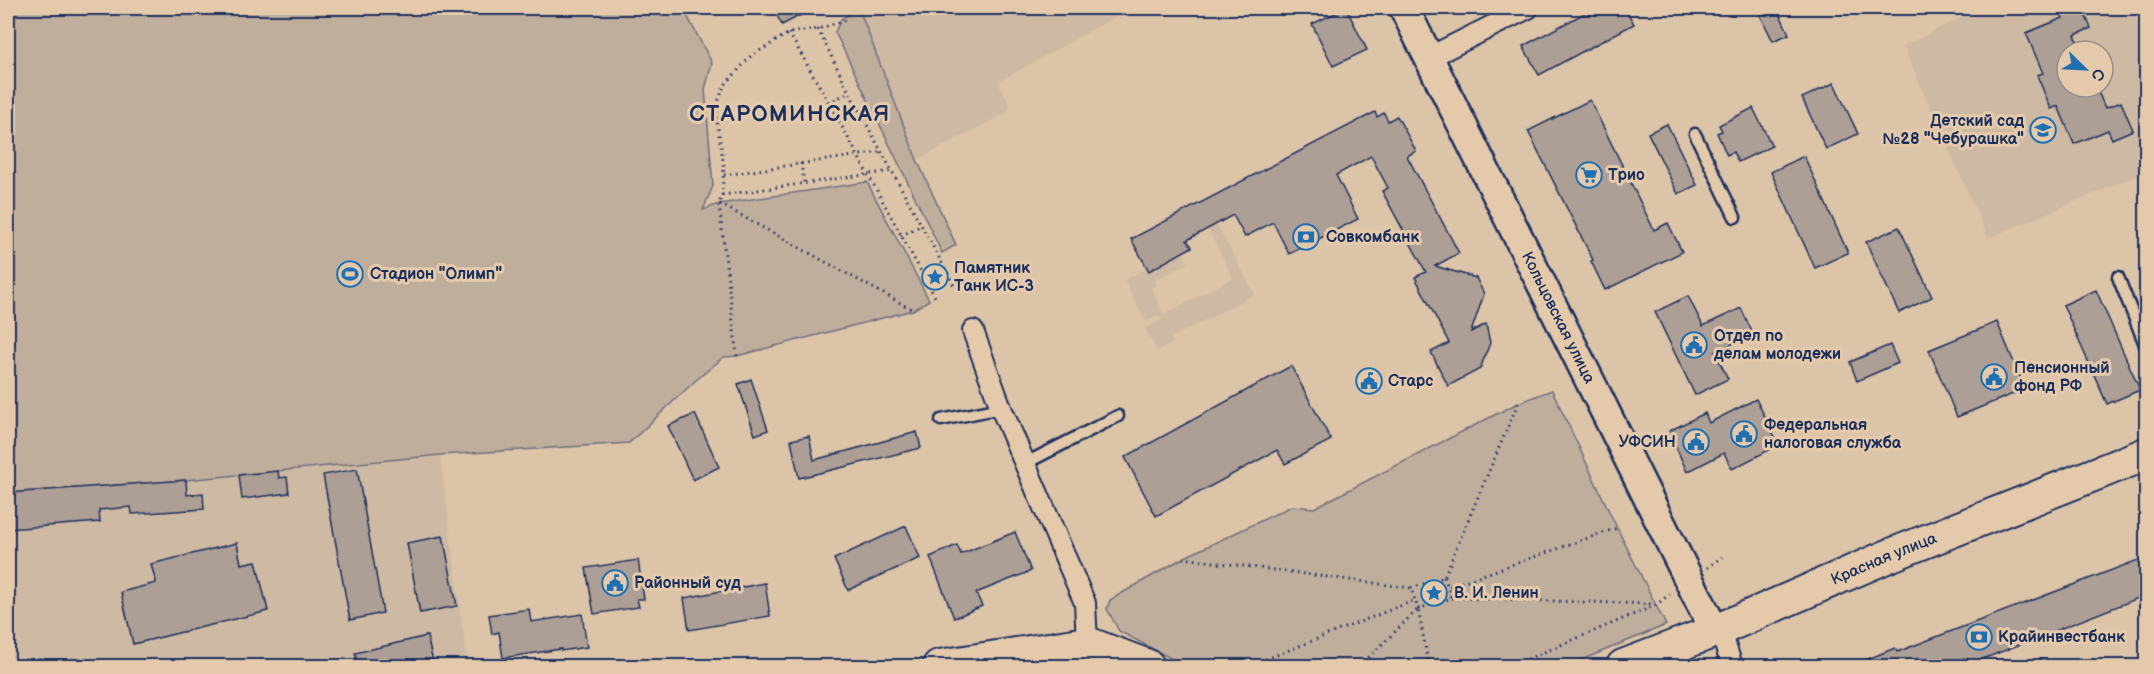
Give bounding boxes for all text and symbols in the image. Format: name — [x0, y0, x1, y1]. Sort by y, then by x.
north arrow — [2055, 39, 2115, 99]
text: С — [2086, 66, 2108, 83]
district label: СТАРОМИНСКАЯ — [689, 101, 891, 128]
place label: Детский сад №28 "Чебурашка" — [1882, 112, 2024, 149]
school or university icon: Детский сад №28 "Чебурашка" — [2028, 115, 2058, 145]
supermarket icon: Трио — [1574, 160, 1604, 190]
place label: Трио — [1608, 166, 1645, 185]
bank icon: Совкомбанк — [1291, 222, 1321, 252]
place label: Совкомбанк — [1326, 228, 1419, 247]
street label: Кольцовская улица — [1518, 249, 1599, 387]
sports icon: Стадион "Олимп" — [335, 259, 365, 289]
place label: Памятник Танк ИС-3 — [954, 259, 1034, 296]
place icon: Памятник Танк ИС-3 — [920, 262, 950, 292]
place label: Стадион "Олимп" — [370, 265, 502, 284]
place label: Отдел по делам молодежи — [1713, 327, 1841, 364]
public building icon: Отдел по делам молодежи — [1679, 330, 1709, 360]
place label: Пенсионный фонд РФ — [2014, 359, 2110, 396]
public building icon: Пенсионный фонд РФ — [1979, 362, 2009, 392]
public building icon: Старс — [1354, 366, 1384, 396]
place label: Старс — [1388, 372, 1433, 391]
place label: Федеральная налоговая служба — [1764, 416, 1902, 453]
public building icon: Федеральная налоговая служба — [1729, 419, 1759, 449]
public building icon: УФСИН — [1681, 427, 1711, 457]
place label: УФСИН — [1619, 433, 1676, 452]
street label: Красная улица — [1828, 528, 1940, 589]
public building icon: Районный суд — [600, 568, 630, 598]
place label: Районный суд — [634, 574, 741, 593]
place icon: В. И. Ленин — [1419, 578, 1449, 608]
place label: В. И. Ленин — [1454, 584, 1539, 603]
bank icon: Крайинвестбанк — [1964, 622, 1994, 652]
place label: Крайинвестбанк — [1998, 628, 2125, 647]

